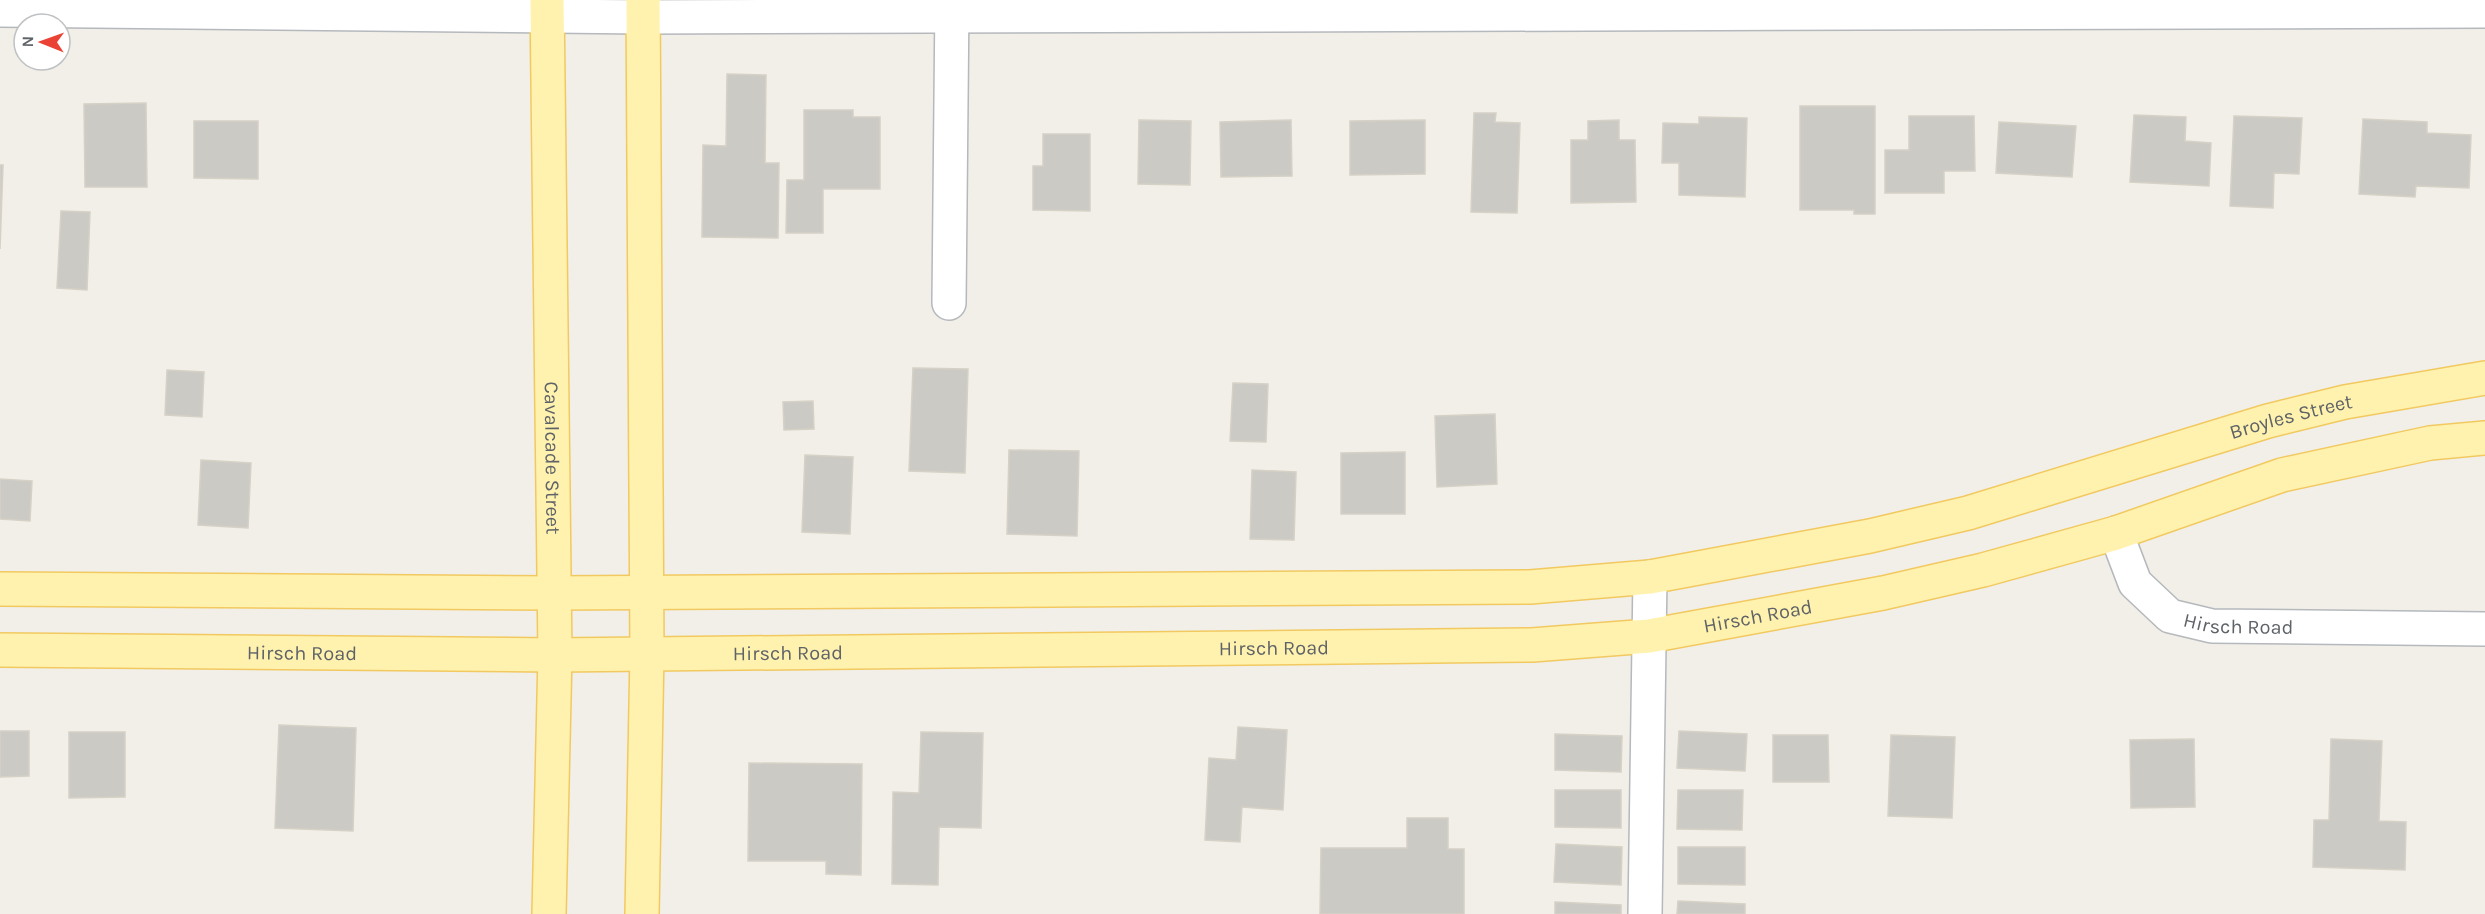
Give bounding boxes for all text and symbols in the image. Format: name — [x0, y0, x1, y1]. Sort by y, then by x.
north arrow — [12, 12, 72, 72]
text: N — [18, 36, 37, 48]
street label: Cavalcade Street — [540, 381, 565, 535]
street label: Broyles Street — [2227, 390, 2354, 444]
street label: Hirsch Road — [1702, 595, 1814, 638]
street label: Hirsch Road — [2181, 609, 2294, 639]
street label: Hirsch Road — [1219, 636, 1329, 660]
street label: Hirsch Road — [247, 641, 357, 665]
street label: Hirsch Road — [733, 641, 843, 665]

